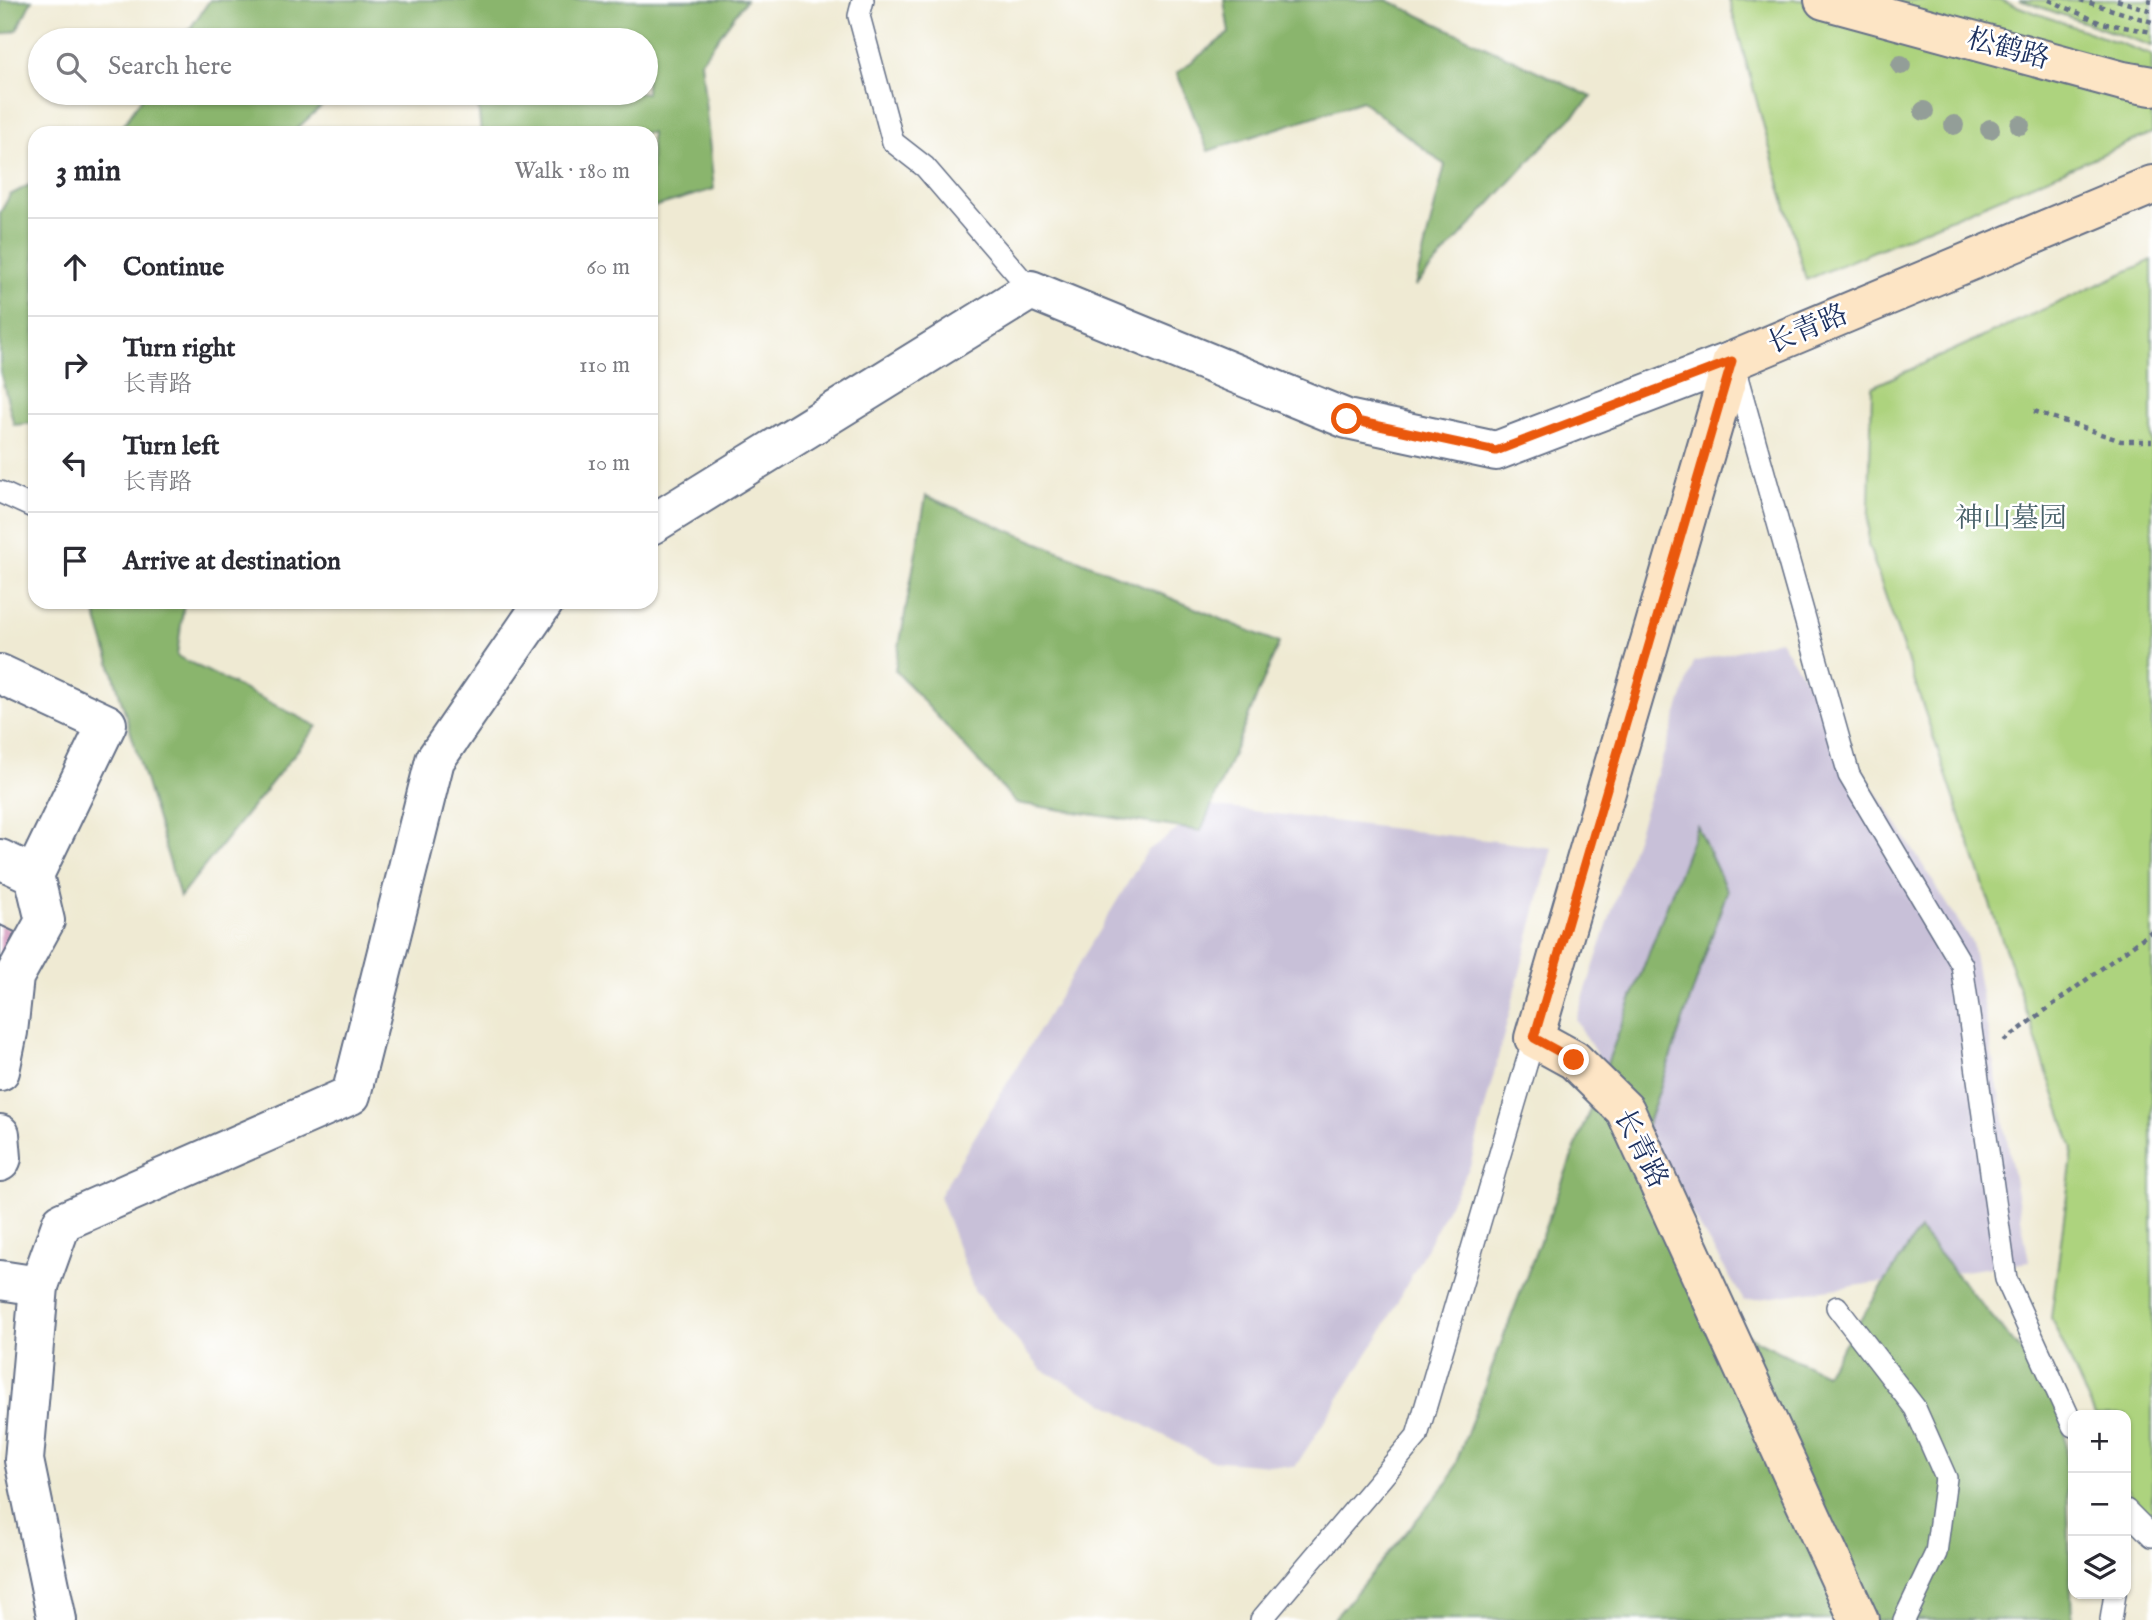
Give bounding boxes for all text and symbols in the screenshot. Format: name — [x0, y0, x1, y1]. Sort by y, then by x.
street label: 松鹤路 — [1963, 22, 2053, 78]
search box — [28, 28, 658, 105]
icon: search — [52, 48, 90, 86]
text: Search here — [108, 50, 232, 83]
text: 3 min — [56, 153, 121, 191]
text: Walk · 180 m — [514, 157, 630, 186]
icon: ahead — [56, 248, 94, 286]
text: Continue — [123, 251, 224, 284]
text: 60 m — [586, 253, 630, 282]
street label: 长青路 — [1762, 297, 1854, 363]
text: Turn right — [123, 332, 236, 365]
icon: right — [56, 346, 94, 384]
text: 110 m — [579, 351, 630, 380]
text: 长青路 — [123, 370, 192, 399]
route start — [1331, 403, 1362, 434]
text: Turn left — [123, 430, 220, 463]
icon: left — [56, 444, 94, 482]
text: 10 m — [587, 449, 630, 478]
text: 长青路 — [123, 468, 192, 497]
park label: 神山墓园 — [1955, 502, 2067, 537]
icon: arrive — [56, 542, 94, 580]
text: Arrive at destination — [123, 545, 341, 578]
route end — [1558, 1044, 1589, 1075]
street label: 长青路 — [1605, 1104, 1675, 1194]
map controls — [2068, 1410, 2131, 1599]
button: + — [2068, 1410, 2131, 1473]
button: − — [2068, 1473, 2131, 1536]
button: layers — [2068, 1536, 2131, 1599]

